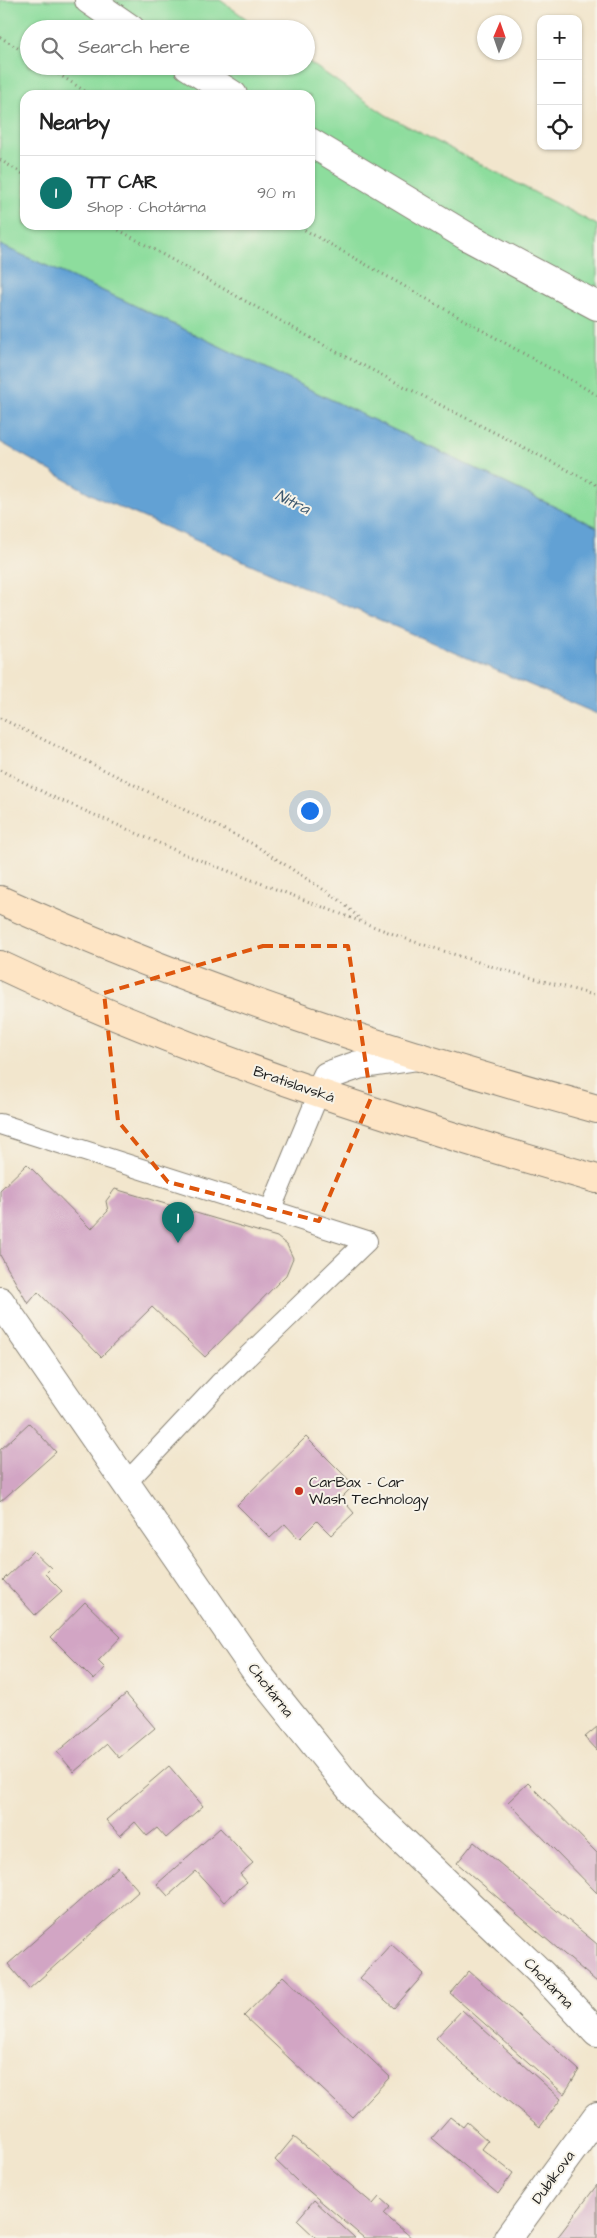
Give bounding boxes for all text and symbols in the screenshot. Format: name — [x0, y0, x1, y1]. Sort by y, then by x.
north arrow — [477, 15, 522, 60]
map controls — [537, 15, 582, 150]
button: + — [537, 15, 582, 60]
search box — [20, 20, 315, 75]
icon: search — [38, 34, 66, 62]
text: Search here — [78, 34, 190, 61]
button: − — [537, 60, 582, 105]
button: locate — [537, 105, 582, 150]
text: Nearby — [40, 108, 110, 137]
text: TT CAR — [87, 169, 157, 196]
text: 1 — [55, 182, 57, 204]
text: 90 m — [257, 182, 295, 204]
text: Shop · Chotárna — [87, 196, 206, 218]
water label: Nitra — [272, 484, 314, 520]
your location — [297, 798, 323, 824]
street label: Bratislavská — [250, 1061, 338, 1108]
pin: 1 — [162, 1202, 194, 1243]
place label: CarBax - Car Wash Technology — [309, 1472, 429, 1511]
marker: CarBax - Car Wash Technology — [293, 1485, 305, 1497]
street label: Chotárna — [243, 1659, 299, 1722]
street label: Chotárna — [519, 1953, 579, 2014]
street label: Dubíkova — [527, 2146, 580, 2208]

